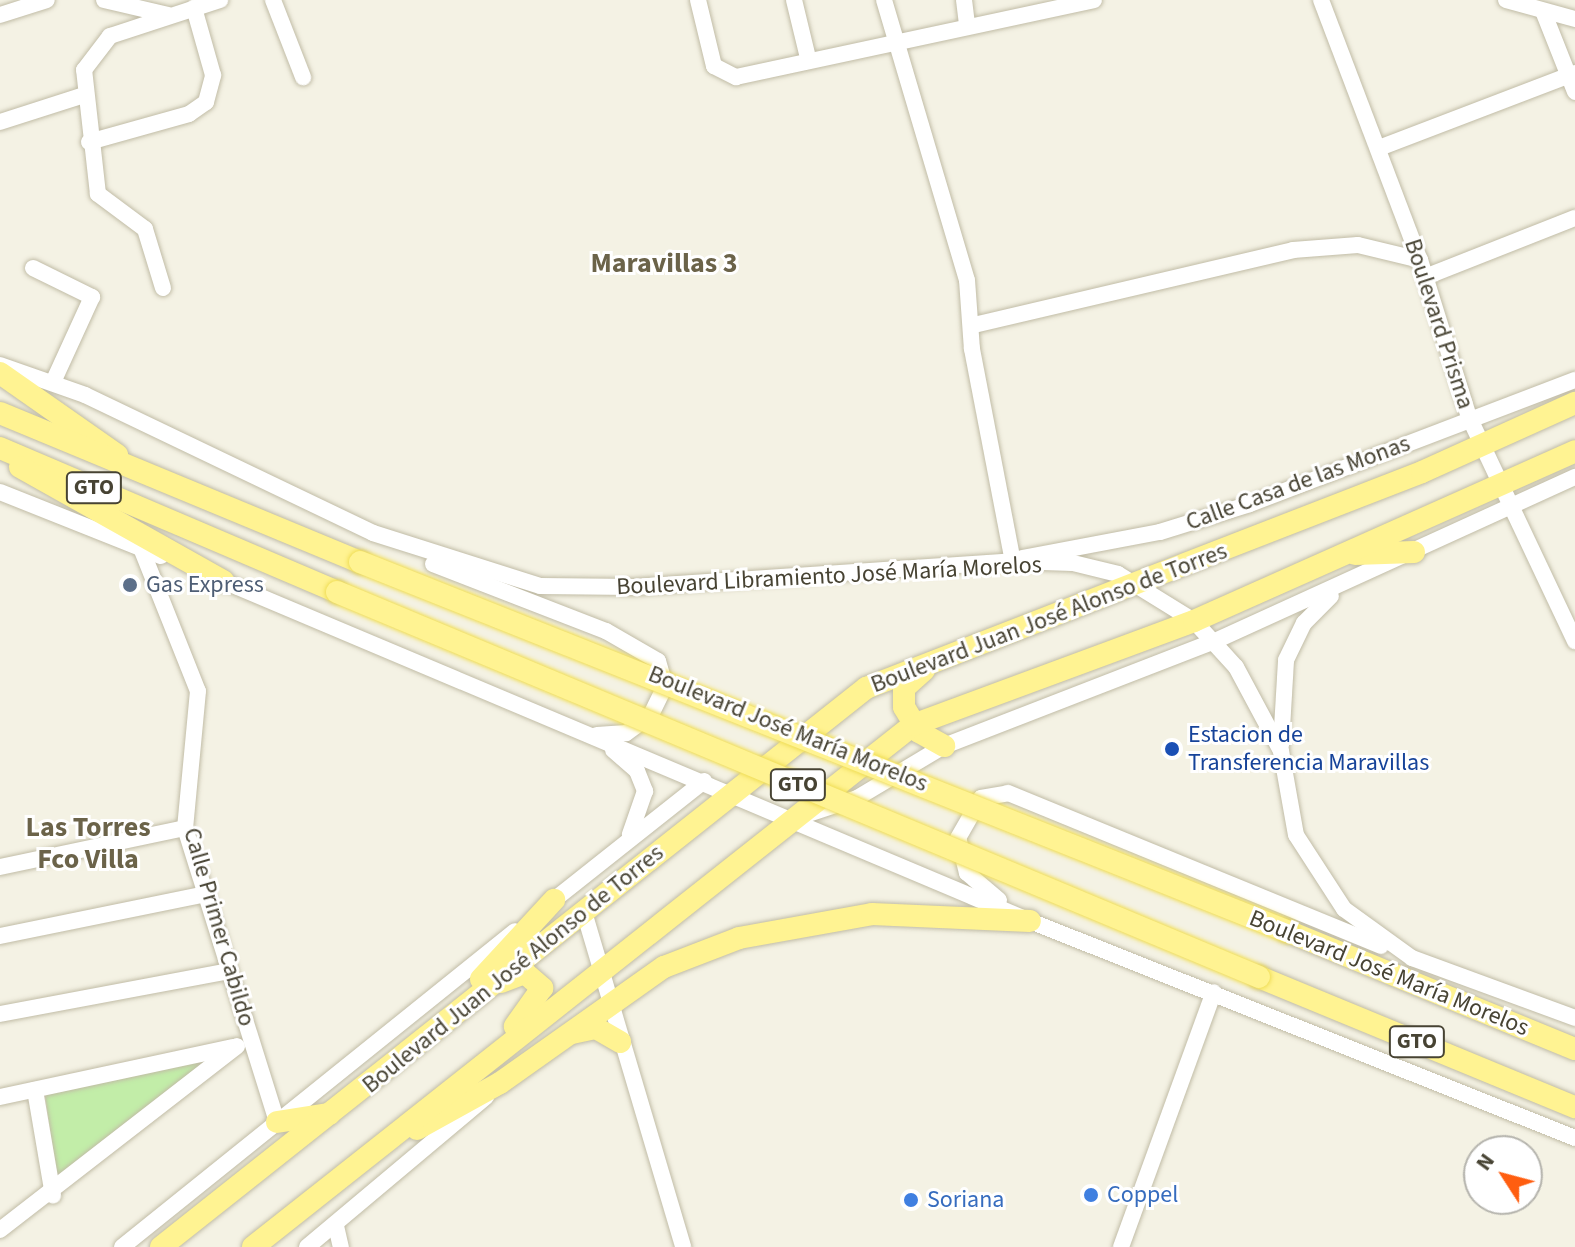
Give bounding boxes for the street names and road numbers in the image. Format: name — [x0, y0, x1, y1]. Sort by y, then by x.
street label: Boulevard Prisma — [1398, 235, 1480, 413]
street label: Calle Casa de las Monas — [1182, 429, 1414, 537]
road number: GTO — [64, 470, 124, 506]
street label: Boulevard Juan José Alonso de Torres — [867, 537, 1231, 699]
street label: Boulevard Libramiento José María Morelos — [616, 550, 1042, 602]
street label: Boulevard José María Morelos — [644, 660, 932, 798]
road number: GTO — [768, 767, 828, 803]
street label: Calle Primer Cabildo — [177, 825, 261, 1029]
street label: Boulevard Juan José Alonso de Torres — [357, 839, 669, 1099]
street label: Boulevard José María Morelos — [1245, 904, 1533, 1042]
road number: GTO — [1387, 1024, 1447, 1060]

